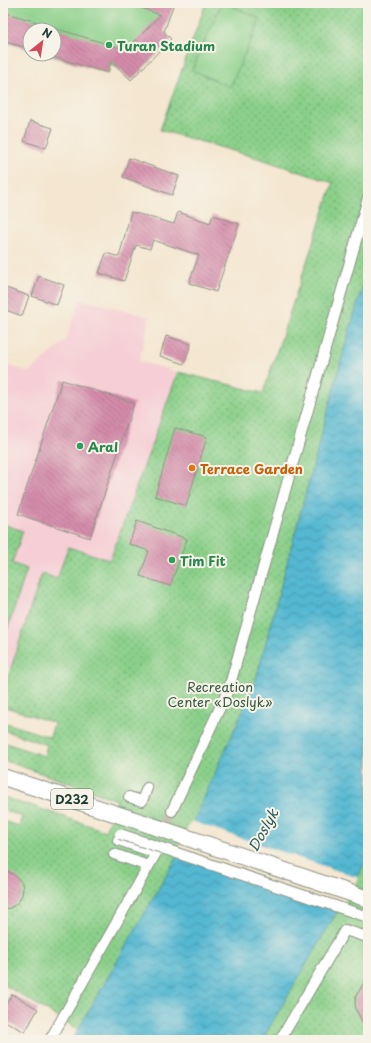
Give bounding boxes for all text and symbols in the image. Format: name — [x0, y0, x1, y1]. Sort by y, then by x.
north arrow — [22, 22, 62, 62]
text: N — [39, 23, 56, 43]
place label: Turan Stadium — [117, 36, 215, 55]
marker: Turan Stadium — [104, 40, 114, 50]
place label: Aral — [88, 437, 118, 456]
marker: Aral — [75, 441, 85, 451]
place label: Terrace Garden — [200, 459, 303, 478]
marker: Terrace Garden — [187, 463, 197, 473]
place label: Tim Fit — [180, 551, 226, 570]
marker: Tim Fit — [167, 555, 177, 565]
park label: Recreation Center «Doslyk» — [168, 677, 272, 711]
road number: D232 — [51, 789, 93, 809]
water label: Doslyk — [243, 804, 284, 855]

